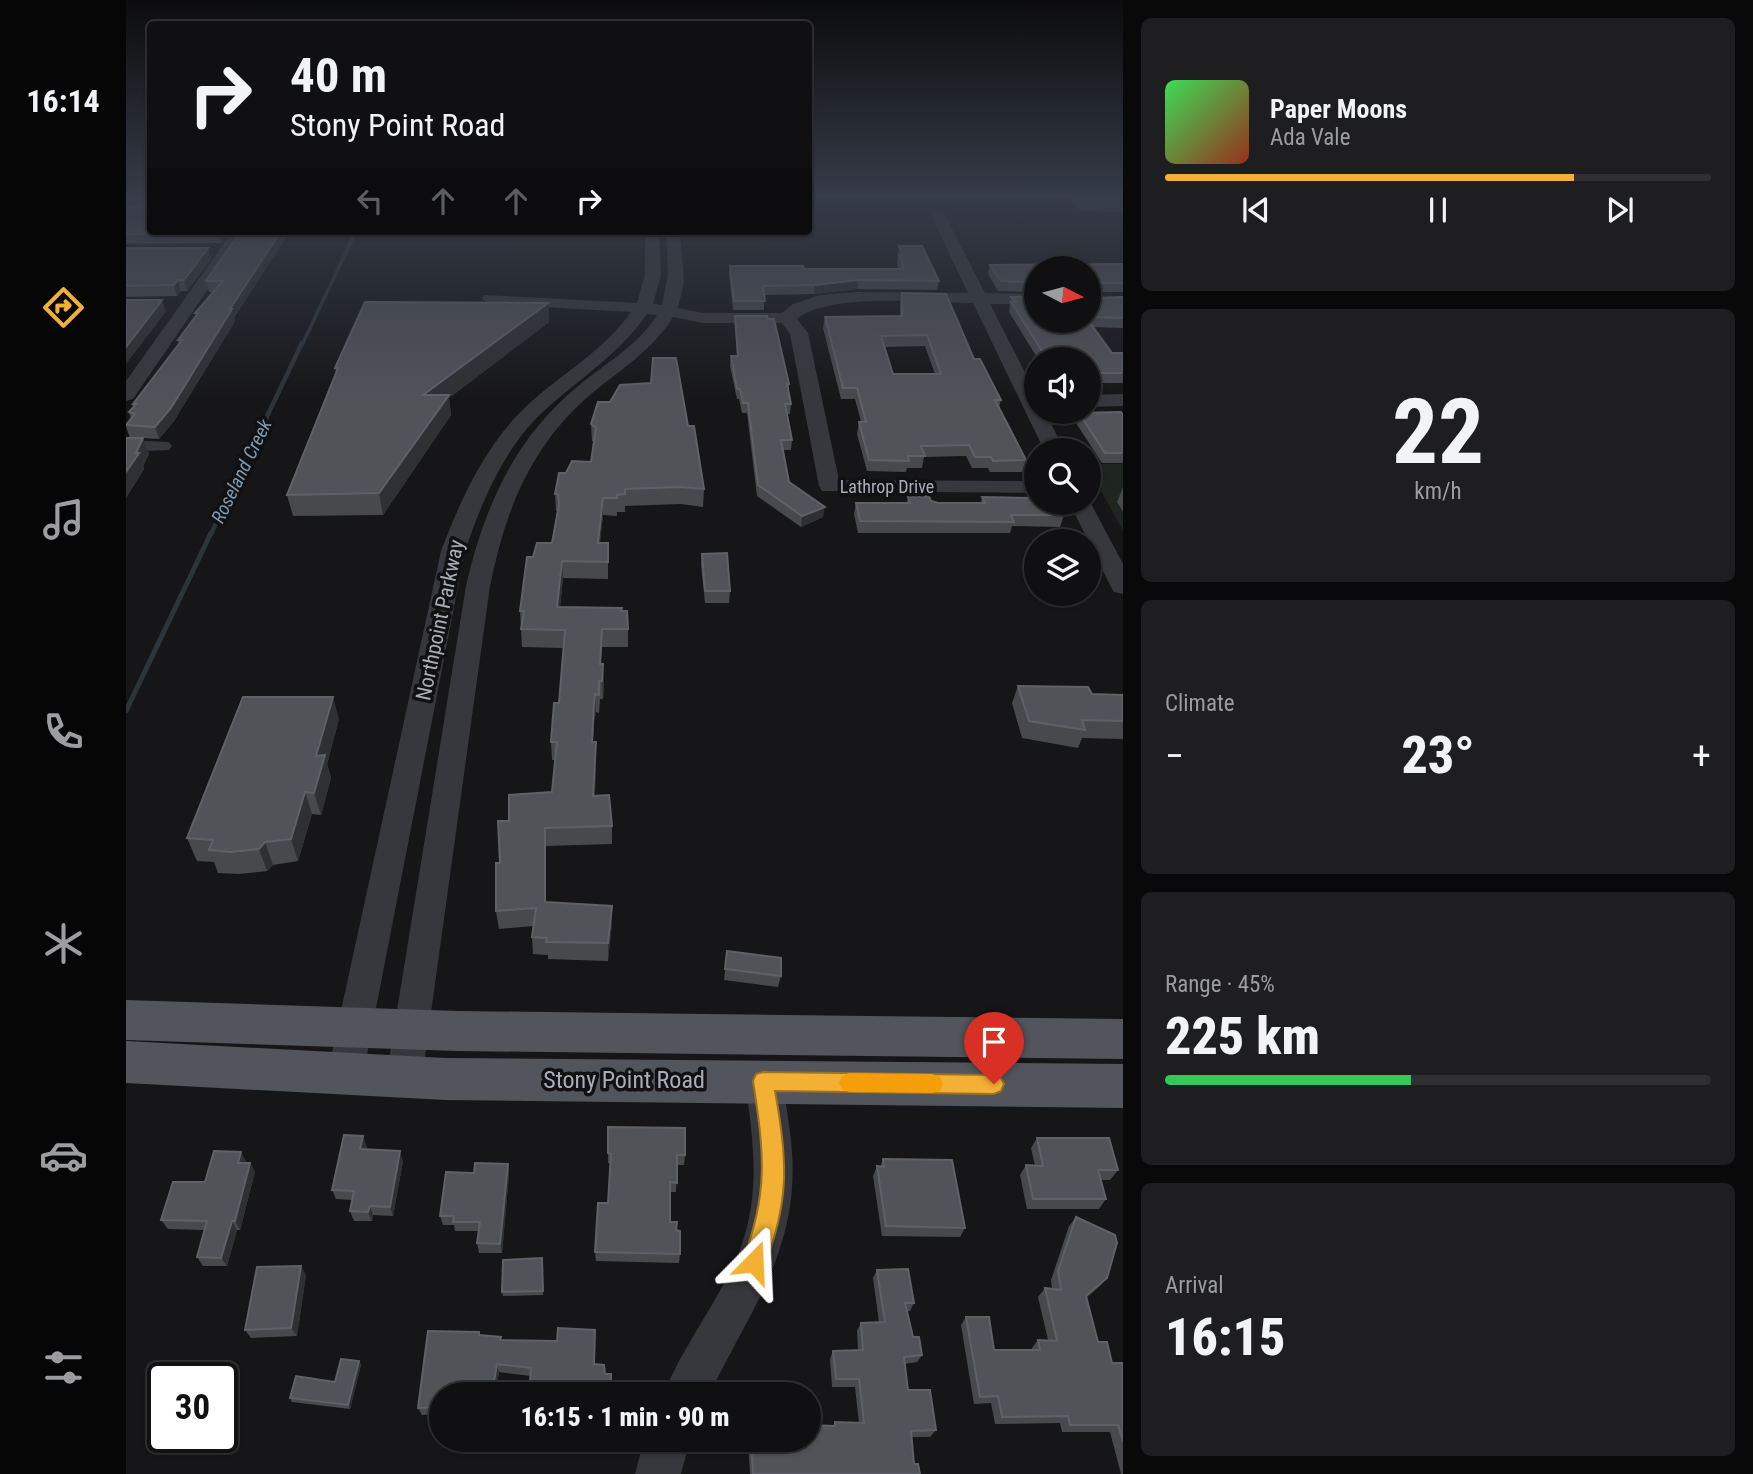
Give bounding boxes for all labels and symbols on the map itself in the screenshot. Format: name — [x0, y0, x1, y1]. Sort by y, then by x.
north arrow — [1024, 256, 1101, 332]
water label: Roseland Creek — [206, 415, 277, 527]
street label: Lathrop Drive — [840, 476, 934, 497]
street label: Northpoint Parkway — [411, 537, 469, 702]
pin — [964, 1012, 1024, 1084]
street label: Stony Point Road — [543, 1066, 705, 1094]
position arrow — [717, 1225, 791, 1299]
speed limit sign: 30 — [147, 1362, 238, 1453]

